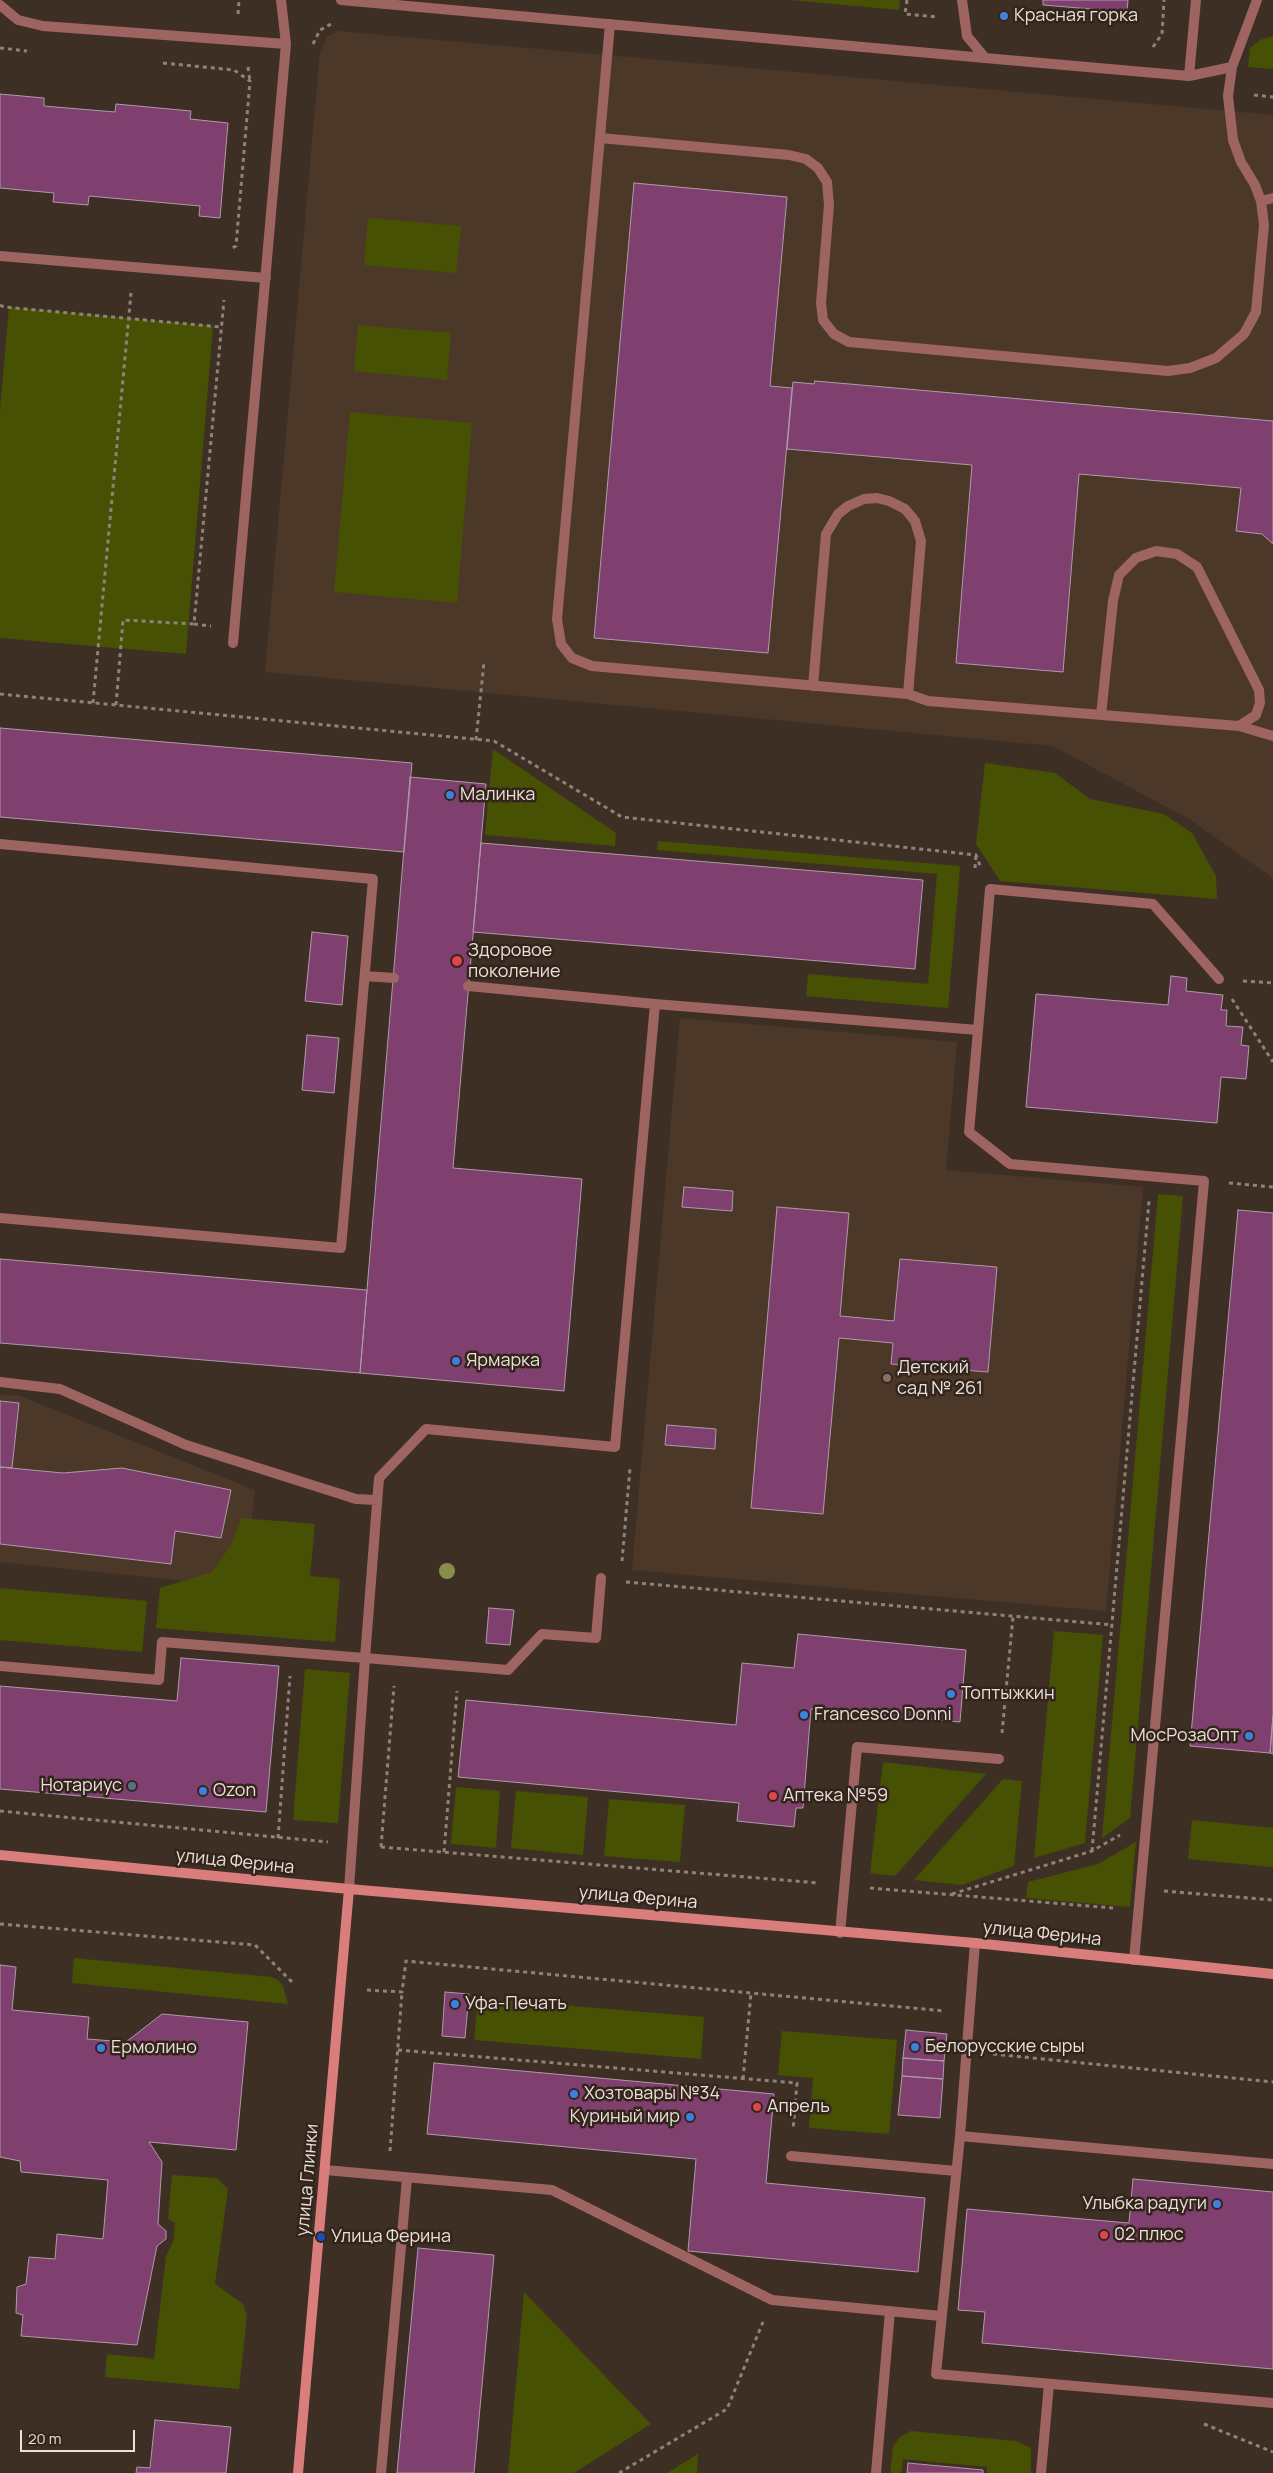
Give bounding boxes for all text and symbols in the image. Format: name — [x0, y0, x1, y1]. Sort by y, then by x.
place label: Красная горка — [1014, 5, 1138, 27]
marker: Красная горка — [998, 10, 1010, 22]
place label: Малинка — [460, 784, 535, 806]
marker: Малинка — [444, 789, 456, 801]
place label: Здоровое поколение — [468, 940, 561, 982]
marker: Здоровое поколение — [450, 954, 464, 968]
place label: Ярмарка — [466, 1350, 540, 1372]
marker: Ярмарка — [450, 1355, 462, 1367]
place label: Детский сад № 261 — [897, 1357, 983, 1400]
marker: Детский сад № 261 — [881, 1372, 893, 1384]
place label: Топтыжкин — [961, 1683, 1055, 1705]
marker: Топтыжкин — [945, 1688, 957, 1700]
place label: Francesco Donni — [814, 1704, 952, 1726]
marker: Francesco Donni — [798, 1709, 810, 1721]
place label: МосРозаОпт — [1130, 1725, 1239, 1747]
marker: МосРозаОпт — [1243, 1730, 1255, 1742]
place label: Нотариус — [41, 1775, 122, 1797]
marker: Нотариус — [126, 1780, 138, 1792]
place label: Ozon — [213, 1780, 256, 1802]
marker: Ozon — [197, 1785, 209, 1797]
place label: Аптека №59 — [783, 1785, 888, 1807]
marker: Аптека №59 — [767, 1790, 779, 1802]
street label: улица Ферина — [175, 1845, 295, 1879]
street label: улица Ферина — [578, 1882, 698, 1914]
street label: улица Ферина — [982, 1917, 1102, 1951]
place label: Уфа-Печать — [465, 1993, 567, 2015]
marker: Уфа-Печать — [449, 1998, 461, 2010]
place label: Белорусские сыры — [925, 2036, 1085, 2058]
place label: Ермолино — [111, 2037, 197, 2059]
marker: Белорусские сыры — [909, 2041, 921, 2053]
marker: Ермолино — [95, 2042, 107, 2054]
place label: Хозтовары №34 — [584, 2083, 720, 2105]
marker: Хозтовары №34 — [568, 2088, 580, 2100]
place label: Апрель — [767, 2096, 830, 2118]
marker: Апрель — [751, 2101, 763, 2113]
place label: Куриный мир — [570, 2106, 680, 2128]
marker: Куриный мир — [684, 2111, 696, 2123]
street label: улица Глинки — [292, 2123, 324, 2237]
place label: Улыбка радуги — [1082, 2193, 1207, 2215]
marker: Улыбка радуги — [1211, 2198, 1223, 2210]
place label: 02 плюс — [1114, 2224, 1184, 2246]
place label: Улица Ферина — [331, 2226, 451, 2248]
marker: 02 плюс — [1098, 2229, 1110, 2241]
marker: Улица Ферина — [315, 2231, 327, 2243]
scale bar — [22, 2420, 138, 2452]
text: 20 m — [28, 2428, 61, 2449]

